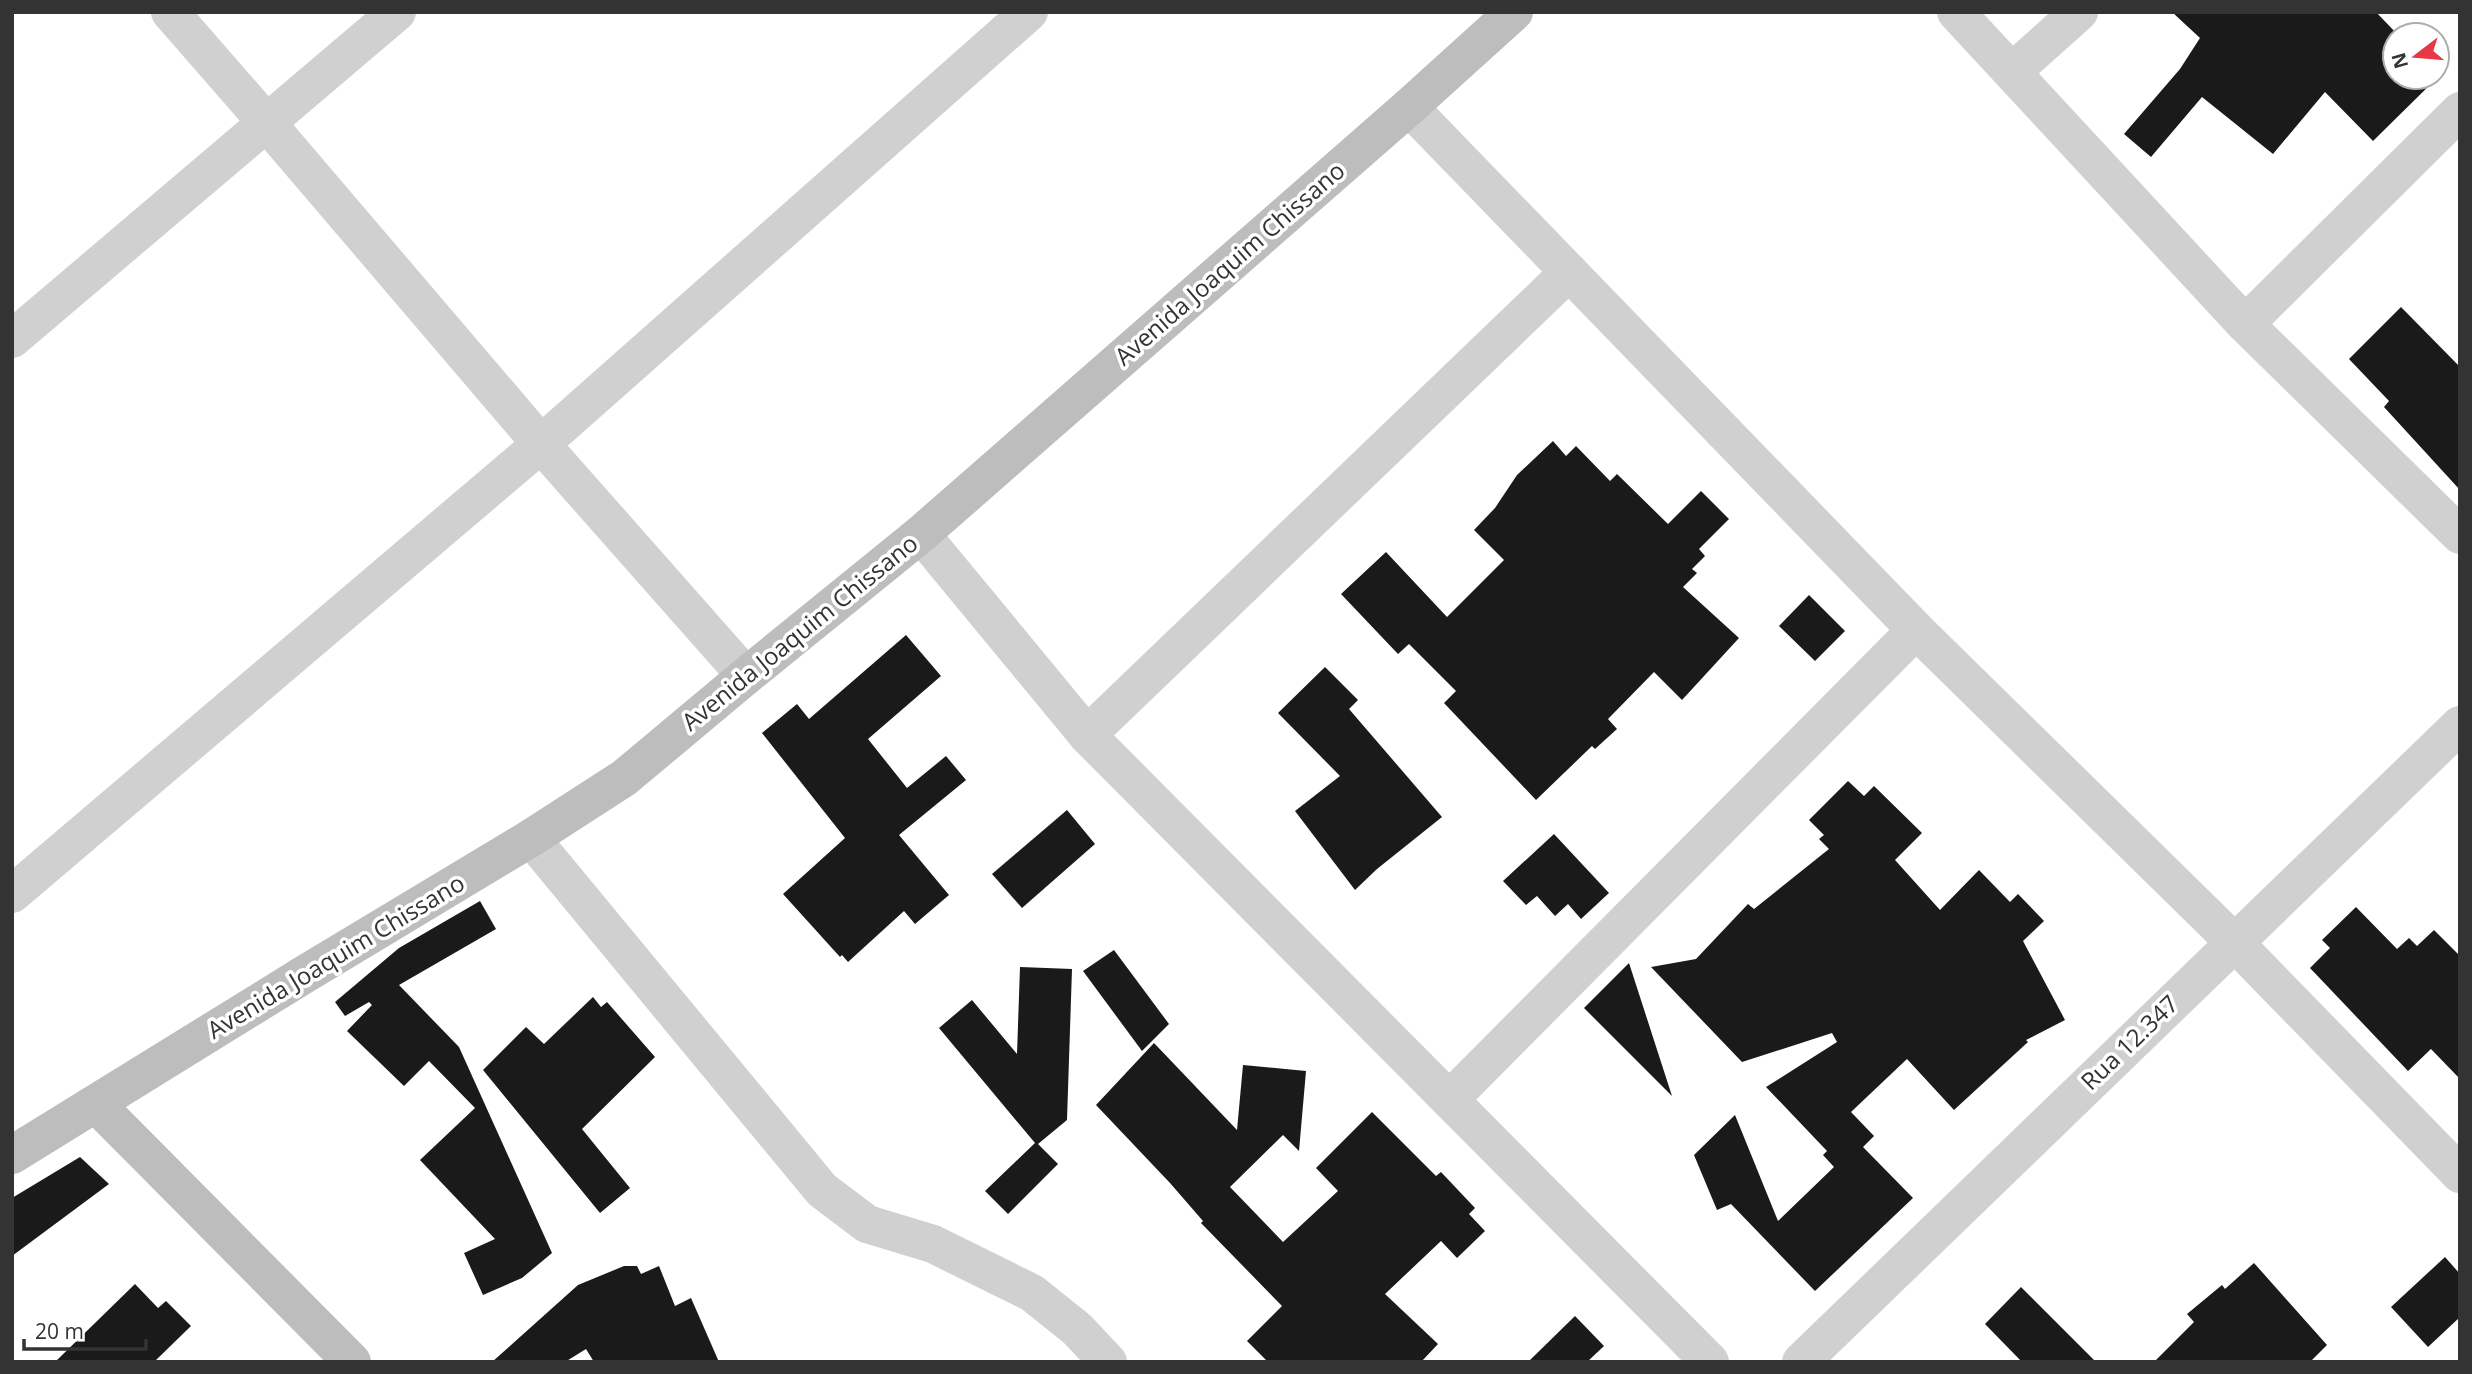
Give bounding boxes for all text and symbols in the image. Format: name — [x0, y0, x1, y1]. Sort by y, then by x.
north arrow — [2381, 21, 2451, 91]
text: N — [2385, 50, 2414, 72]
street label: Avenida Joaquim Chissano — [1107, 154, 1351, 372]
street label: Avenida Joaquim Chissano — [674, 526, 924, 738]
street label: Avenida Joaquim Chissano — [200, 866, 470, 1046]
street label: Rua 12.347 — [2073, 987, 2185, 1097]
scale bar — [24, 1308, 147, 1352]
text: 20 m — [35, 1317, 84, 1345]

